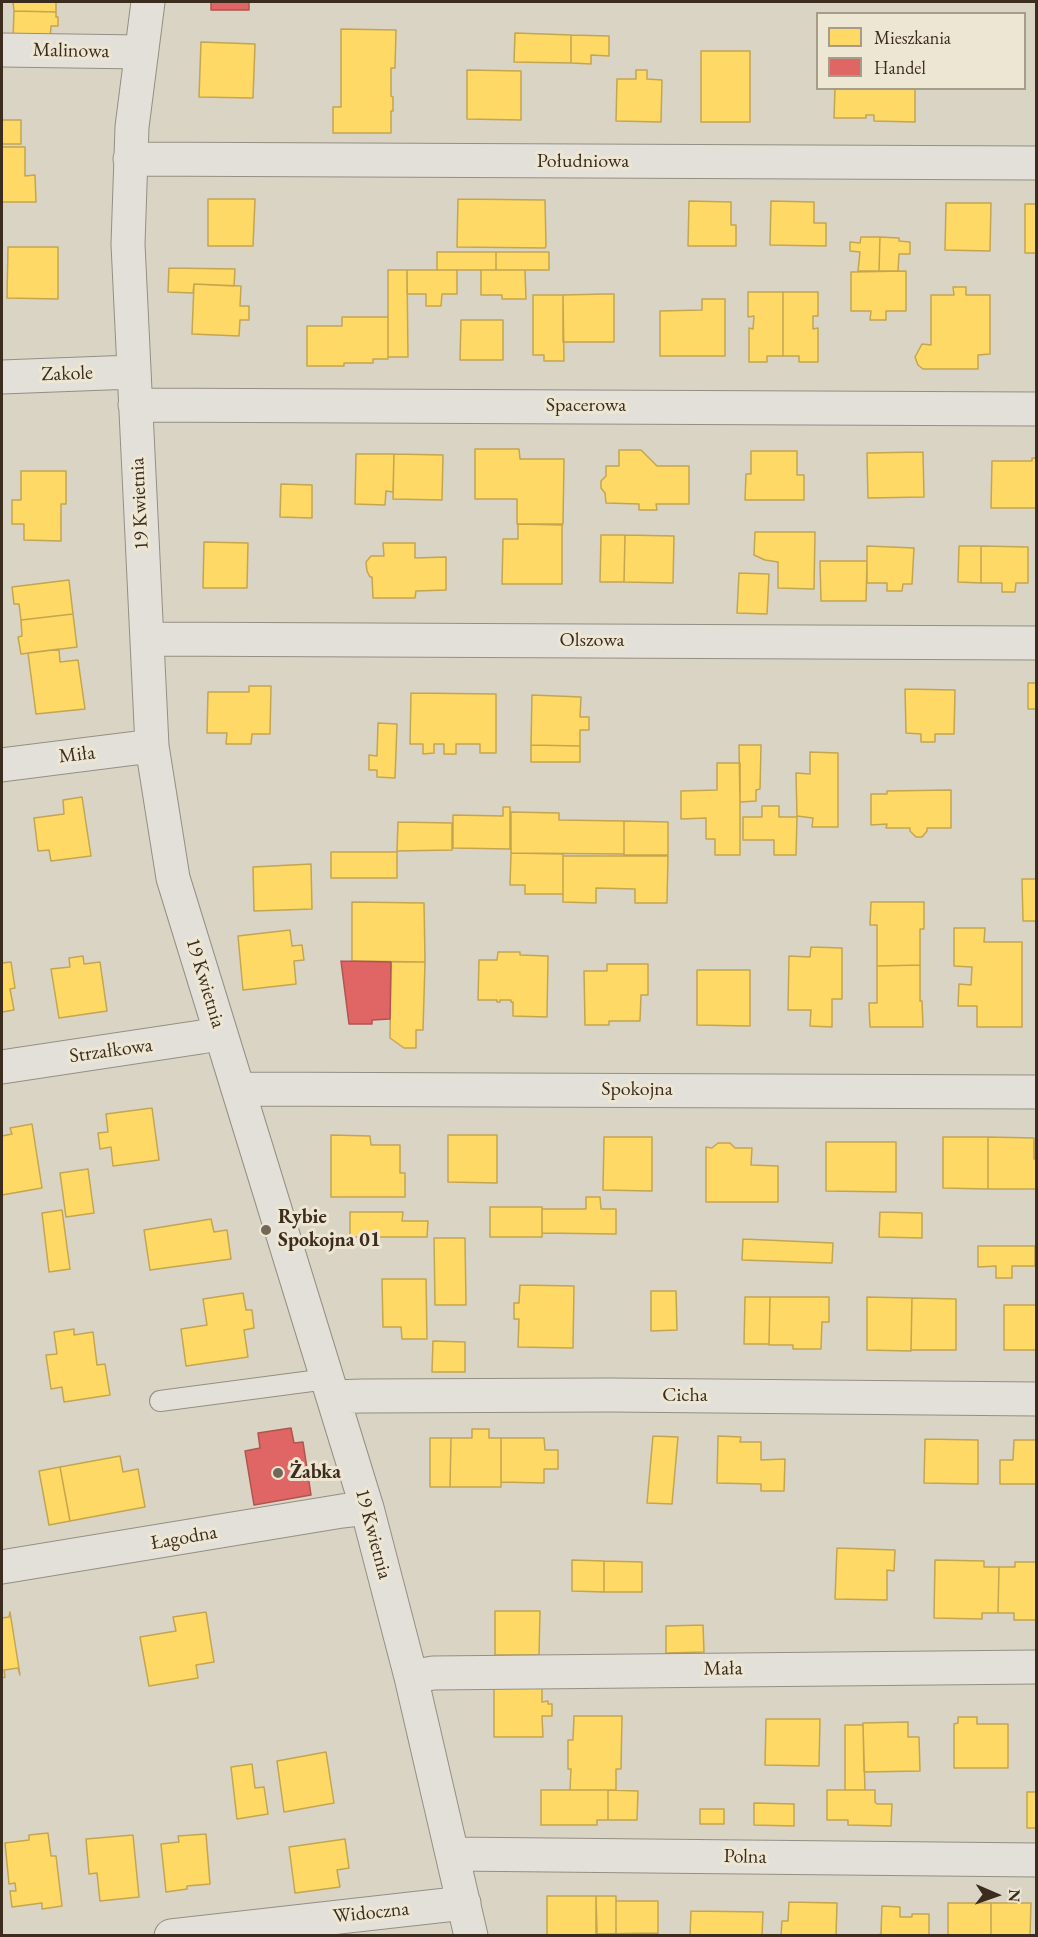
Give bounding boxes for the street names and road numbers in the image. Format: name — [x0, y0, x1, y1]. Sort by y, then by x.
street label: Malinowa — [32, 38, 110, 64]
street label: Południowa — [537, 150, 629, 174]
street label: Zakole — [41, 361, 93, 387]
street label: Spacerowa — [546, 394, 626, 418]
street label: 19 Kwietnia — [126, 457, 154, 551]
street label: Olszowa — [559, 629, 625, 653]
street label: Miła — [57, 741, 97, 769]
street label: 19 Kwietnia — [180, 935, 230, 1031]
street label: Strzałkowa — [68, 1033, 154, 1069]
street label: Spokojna — [601, 1078, 673, 1102]
street label: Cicha — [662, 1384, 708, 1408]
street label: 19 Kwietnia — [349, 1486, 397, 1582]
street label: Łagodna — [149, 1520, 219, 1556]
street label: Mała — [703, 1657, 743, 1681]
street label: Polna — [723, 1845, 767, 1869]
street label: Widoczna — [332, 1897, 410, 1929]

